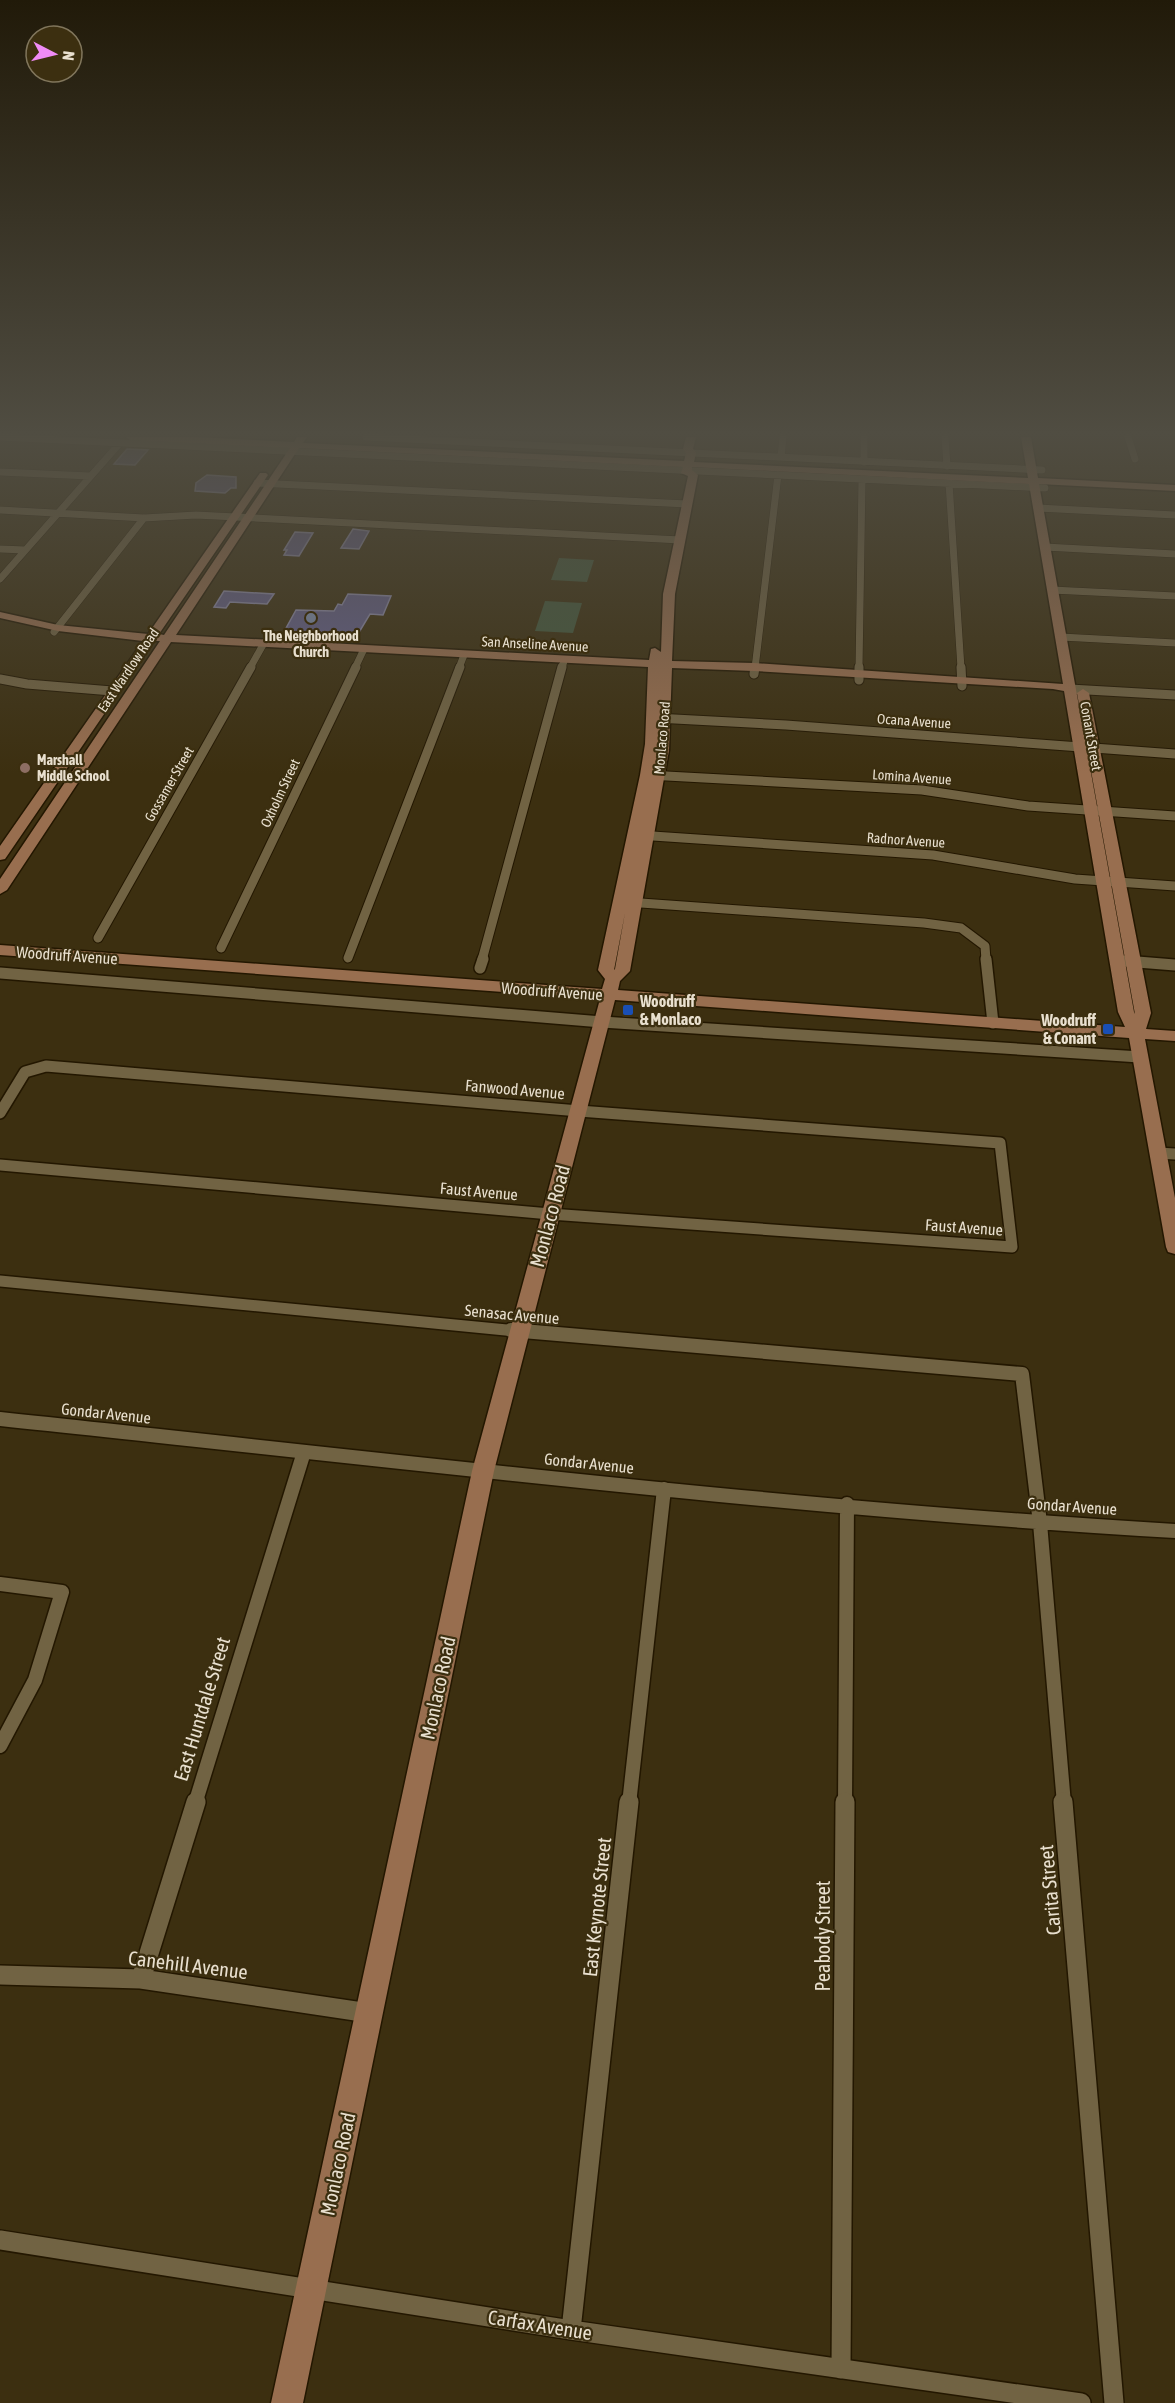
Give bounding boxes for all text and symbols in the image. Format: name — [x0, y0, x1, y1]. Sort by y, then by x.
north arrow — [24, 24, 84, 84]
text: N — [59, 50, 78, 62]
marker: The Neighborhood Church — [304, 611, 318, 625]
street label: East Wardlow Road — [94, 625, 162, 715]
place label: The Neighborhood Church — [263, 628, 359, 660]
street label: San Anseline Avenue — [481, 633, 589, 655]
street label: Conant Street — [1077, 700, 1105, 772]
street label: Monlaco Road — [651, 701, 673, 775]
street label: Ocana Avenue — [877, 710, 951, 732]
street label: Gossamer Street — [141, 744, 197, 824]
place label: Marshall Middle School — [37, 752, 110, 784]
street label: Oxholm Street — [257, 756, 303, 830]
marker: Marshall Middle School — [18, 761, 32, 775]
street label: Lomina Avenue — [872, 766, 952, 788]
street label: Radnor Avenue — [866, 829, 946, 851]
street label: Woodruff Avenue — [16, 942, 118, 968]
street label: Woodruff Avenue — [501, 978, 603, 1004]
place label: Woodruff & Monlaco — [639, 992, 702, 1028]
marker: Woodruff & Monlaco — [621, 1003, 635, 1017]
place label: Woodruff & Conant — [1040, 1011, 1096, 1047]
marker: Woodruff & Conant — [1101, 1022, 1115, 1036]
street label: Fanwood Avenue — [464, 1076, 566, 1102]
street label: Monlaco Road — [525, 1162, 574, 1269]
street label: Faust Avenue — [439, 1179, 519, 1203]
street label: Faust Avenue — [924, 1215, 1004, 1239]
street label: Senasac Avenue — [464, 1301, 560, 1327]
street label: Gondar Avenue — [60, 1399, 152, 1427]
street label: Gondar Avenue — [543, 1449, 635, 1477]
street label: Gondar Avenue — [1026, 1494, 1118, 1518]
street label: East Huntdale Street — [169, 1634, 234, 1784]
street label: Monlaco Road — [415, 1634, 460, 1742]
street label: East Keynote Street — [578, 1836, 615, 1978]
street label: Carita Street — [1034, 1844, 1065, 1936]
street label: Peabody Street — [811, 1880, 834, 1992]
street label: Canehill Avenue — [127, 1946, 249, 1983]
street label: Monlaco Road — [315, 2110, 360, 2218]
street label: Carfax Avenue — [486, 2305, 594, 2344]

